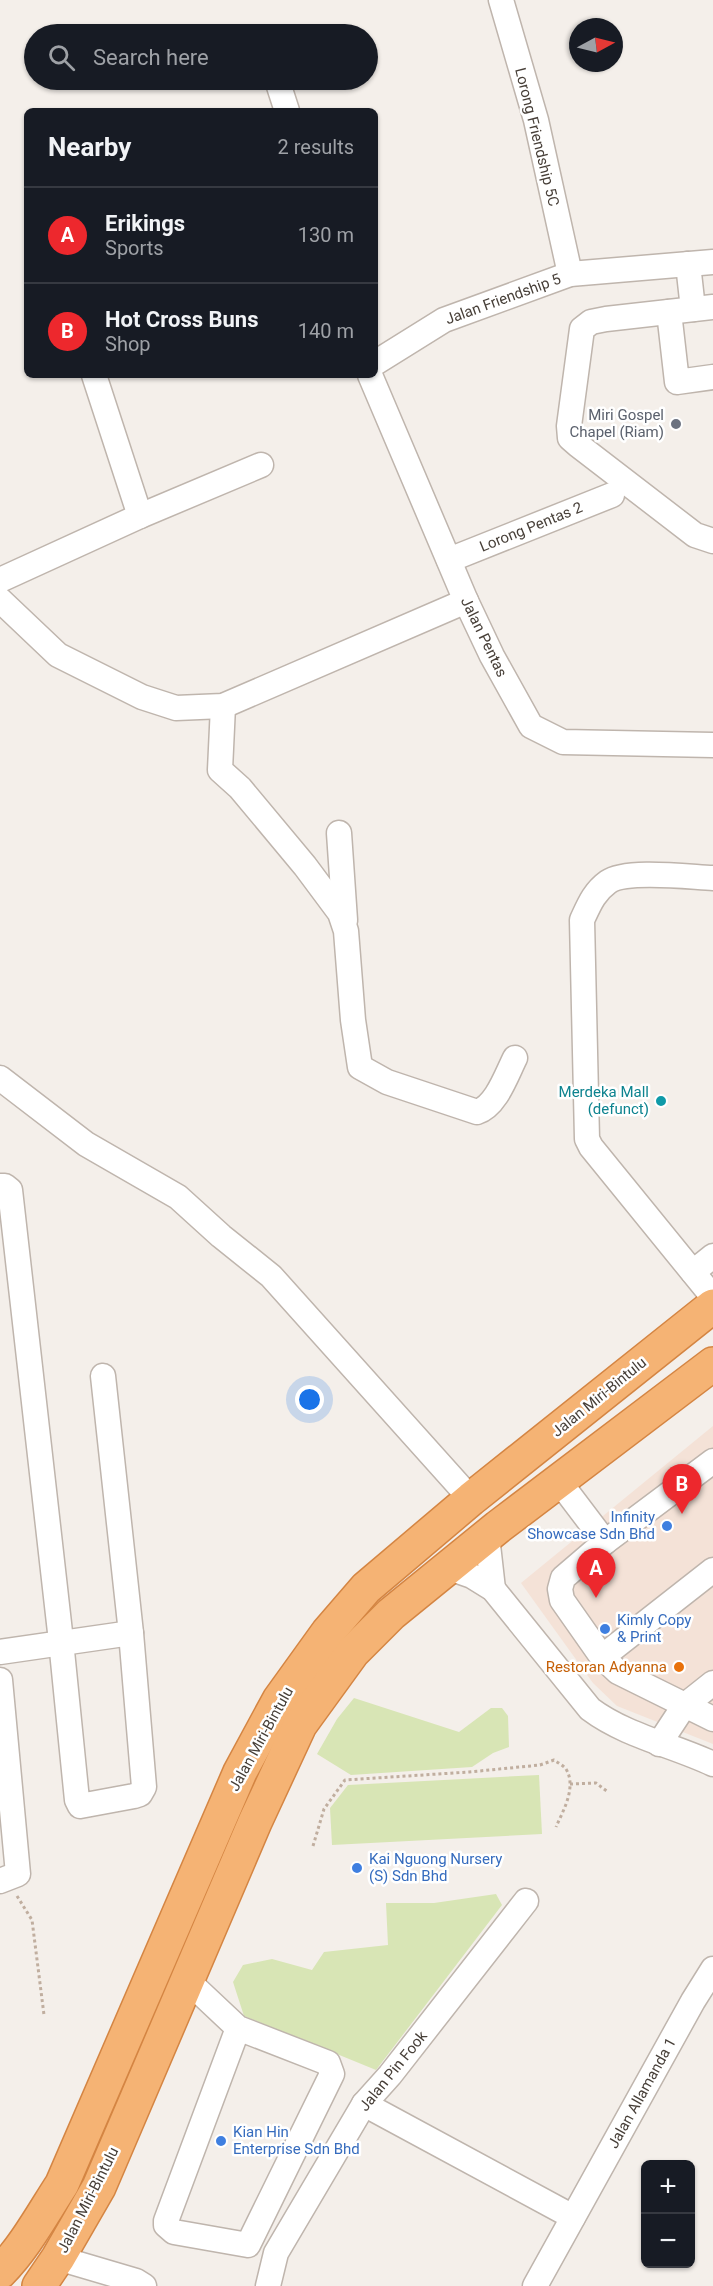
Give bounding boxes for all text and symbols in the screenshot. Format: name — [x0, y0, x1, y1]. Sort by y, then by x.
north arrow — [569, 18, 623, 72]
search box — [24, 24, 378, 90]
icon: search — [45, 41, 78, 74]
text: Search here — [93, 45, 209, 70]
street label: Lorong Friendship 5C — [511, 66, 563, 208]
text: Nearby — [48, 132, 131, 162]
text: 2 results — [278, 135, 354, 159]
text: Erikings — [105, 211, 185, 236]
text: A — [61, 223, 74, 247]
text: 130 m — [298, 223, 354, 247]
text: Sports — [105, 236, 164, 260]
street label: Jalan Friendship 5 — [443, 270, 563, 328]
text: Hot Cross Buns — [105, 307, 258, 332]
text: B — [61, 319, 74, 343]
text: 140 m — [298, 319, 354, 343]
text: Shop — [105, 332, 151, 356]
place label: Miri Gospel Chapel (Riam) — [570, 406, 664, 441]
marker: Miri Gospel Chapel (Riam) — [669, 417, 683, 431]
street label: Lorong Pentas 2 — [477, 498, 585, 556]
street label: Jalan Pentas — [457, 594, 511, 680]
place label: Merdeka Mall (defunct) — [559, 1083, 649, 1118]
marker: Merdeka Mall (defunct) — [654, 1094, 668, 1108]
street label: Jalan Miri-Bintulu — [548, 1353, 650, 1441]
your location — [295, 1385, 324, 1414]
pin: B — [662, 1464, 702, 1514]
place label: Infinity Showcase Sdn Bhd — [527, 1508, 655, 1543]
marker: Infinity Showcase Sdn Bhd — [660, 1519, 674, 1533]
pin: A — [576, 1548, 616, 1598]
place label: Kimly Copy & Print — [617, 1611, 691, 1646]
marker: Kimly Copy & Print — [598, 1622, 612, 1636]
place label: Restoran Adyanna — [546, 1658, 667, 1676]
marker: Restoran Adyanna — [672, 1660, 686, 1674]
street label: Jalan Miri-Bintulu — [225, 1684, 297, 1794]
place label: Kai Nguong Nursery (S) Sdn Bhd — [369, 1850, 502, 1885]
marker: Kai Nguong Nursery (S) Sdn Bhd — [350, 1861, 364, 1875]
street label: Jalan Pin Fook — [355, 2027, 431, 2115]
street label: Jalan Allamanda 1 — [604, 2034, 680, 2152]
place label: Kian Hin Enterprise Sdn Bhd — [233, 2123, 360, 2158]
marker: Kian Hin Enterprise Sdn Bhd — [214, 2134, 228, 2148]
street label: Jalan Miri-Bintulu — [54, 2144, 122, 2256]
map controls — [641, 2160, 695, 2268]
button: + — [641, 2160, 695, 2214]
button: − — [641, 2214, 695, 2268]

